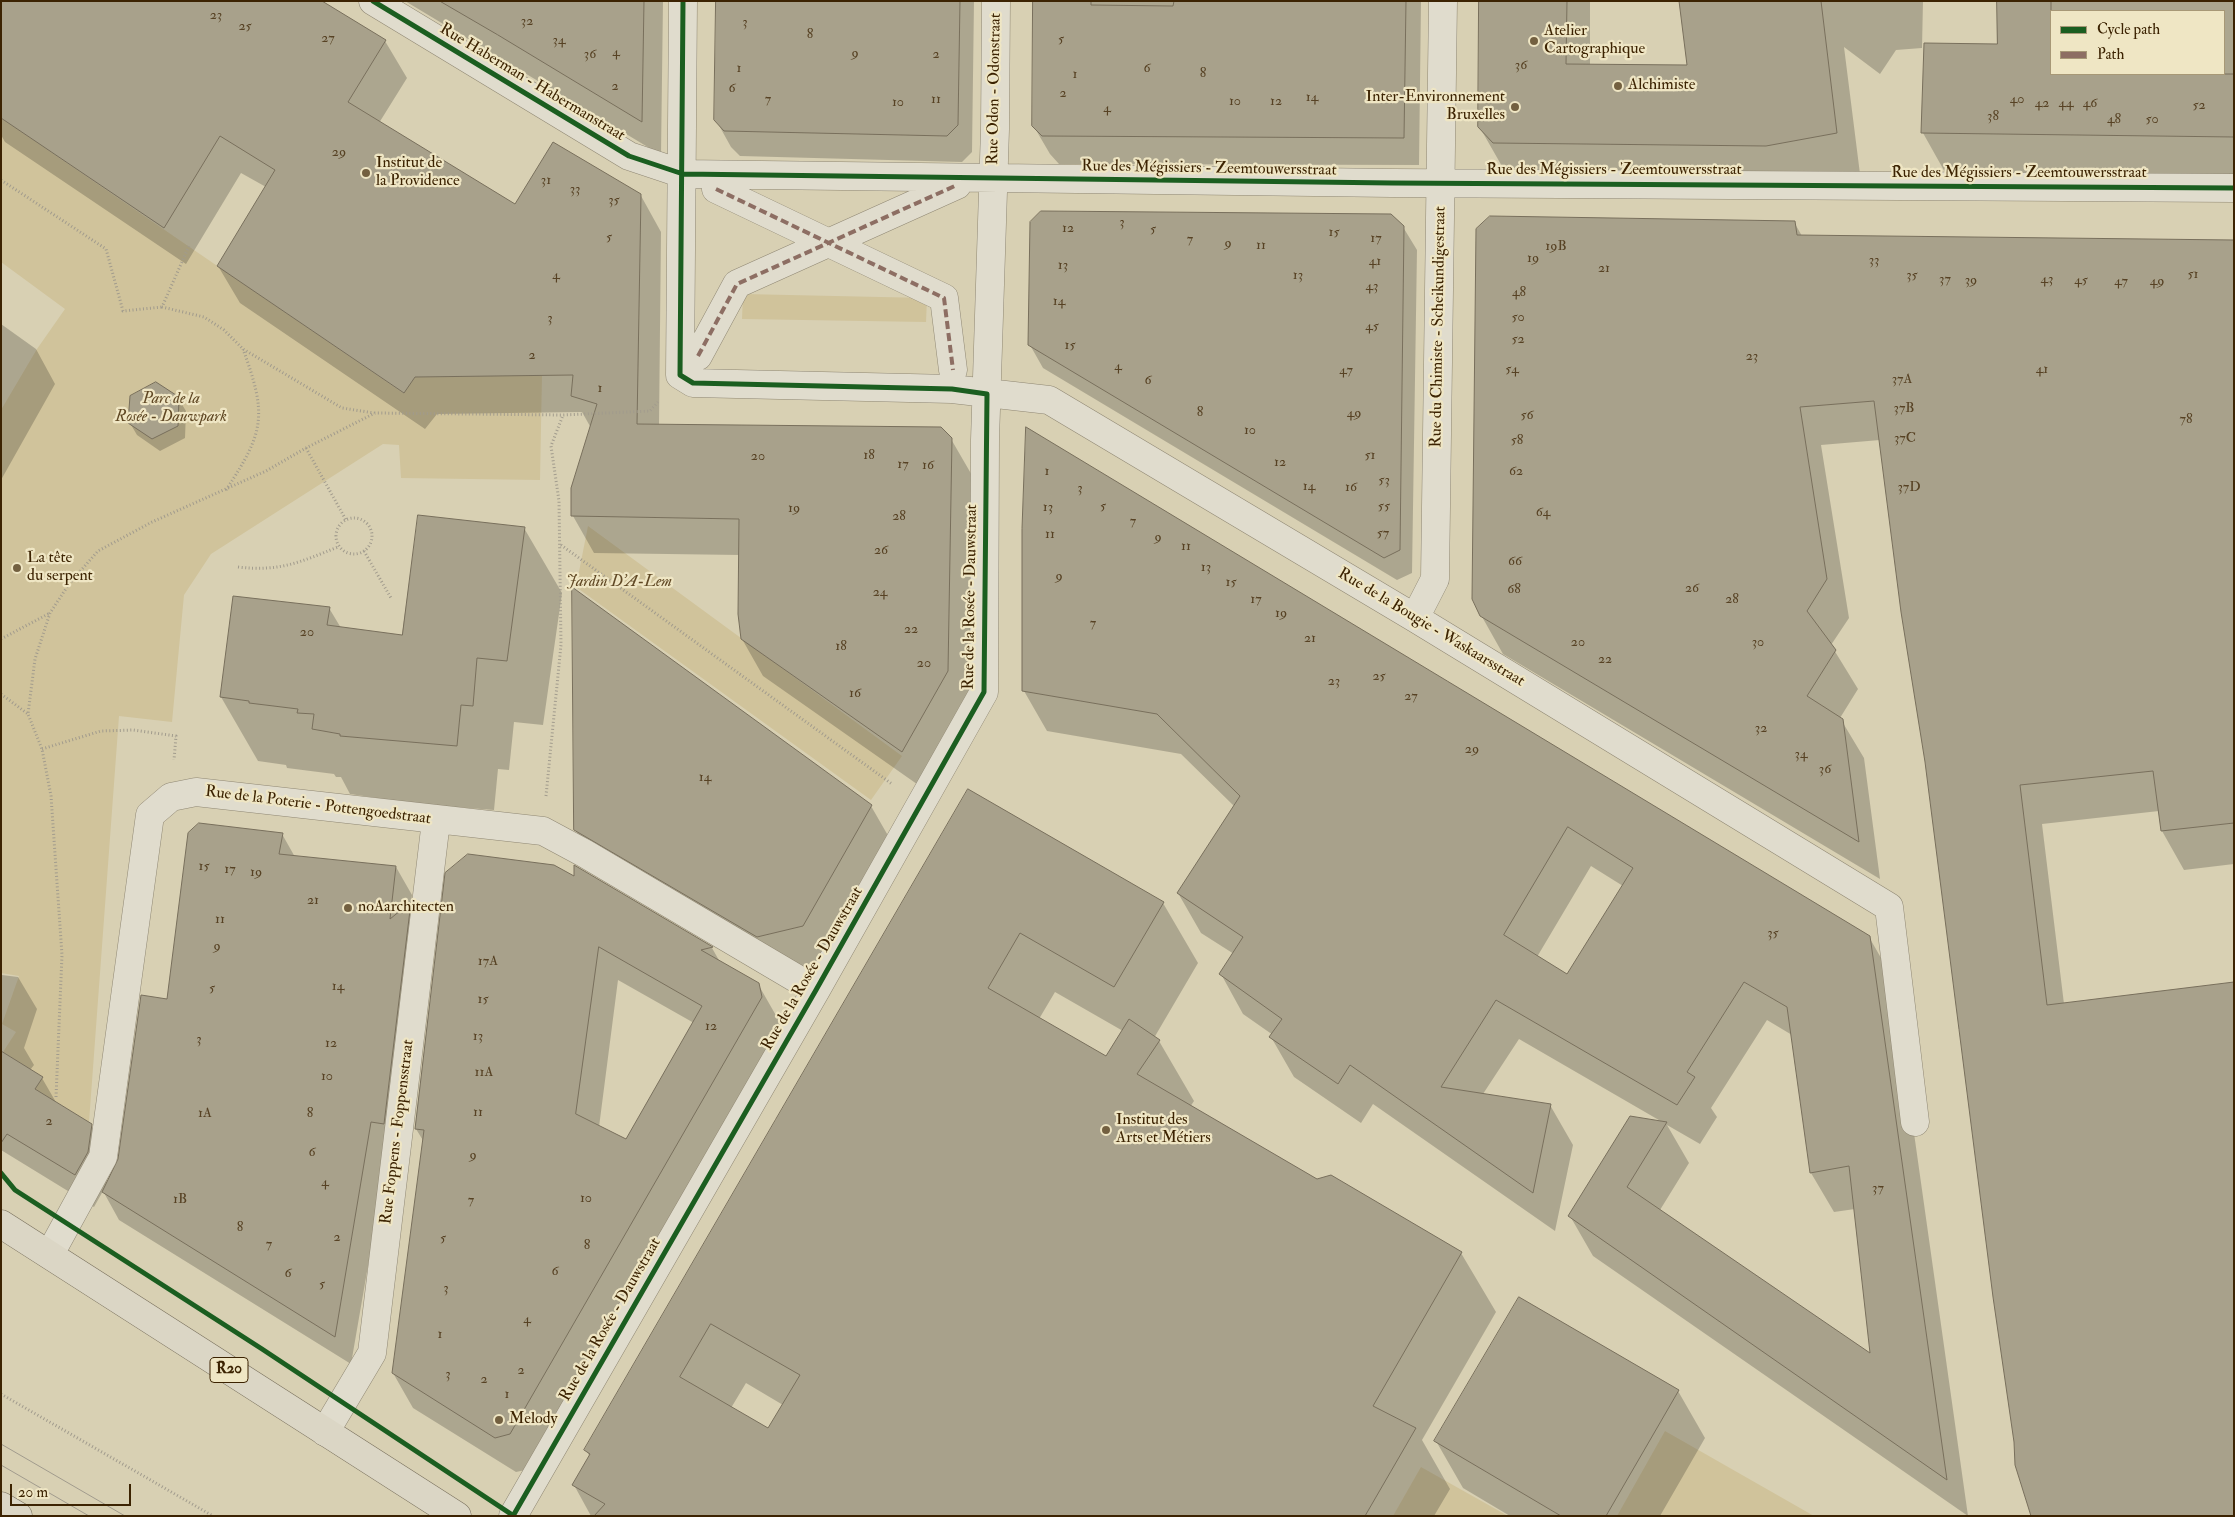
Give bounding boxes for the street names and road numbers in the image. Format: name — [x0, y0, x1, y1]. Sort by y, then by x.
street label: Rue Odon - Odonstraat — [984, 13, 1006, 165]
street label: Rue Haberman - Habermanstraat — [436, 20, 628, 146]
street label: Rue des Mégissiers - Zeemtouwersstraat — [1081, 157, 1337, 181]
street label: Rue des Mégissiers - Zeemtouwersstraat — [1486, 161, 1742, 181]
street label: Rue des Mégissiers - Zeemtouwersstraat — [1891, 164, 2147, 184]
street label: Rue du Chimiste - Scheikundigestraat — [1427, 206, 1451, 448]
street label: Rue de la Rosée - Dauwstraat — [960, 504, 982, 690]
street label: Rue de la Bougie - Waskaarsstraat — [1334, 565, 1528, 691]
street label: Rue de la Poterie - Pottengoedstraat — [204, 783, 432, 829]
street label: Rue de la Rosée - Dauwstraat — [758, 884, 868, 1054]
street label: Rue Foppens - Foppensstraat — [377, 1039, 419, 1225]
street label: Rue de la Rosée - Dauwstraat — [556, 1235, 666, 1405]
road number: R20 — [210, 1358, 248, 1382]

